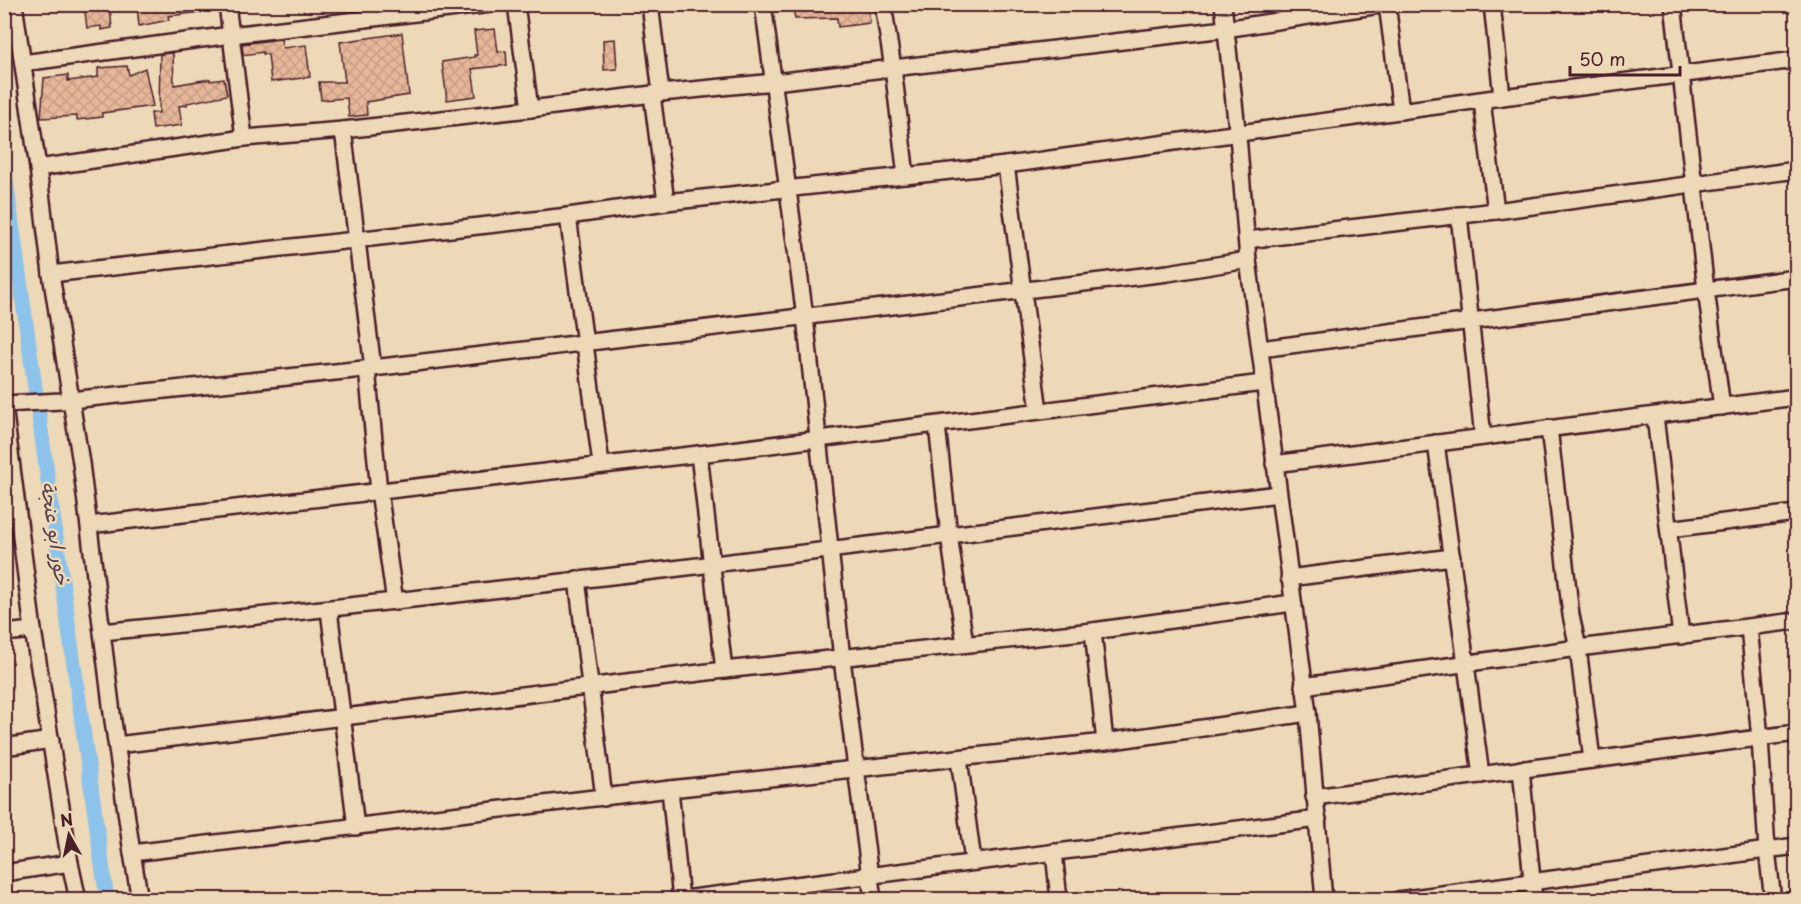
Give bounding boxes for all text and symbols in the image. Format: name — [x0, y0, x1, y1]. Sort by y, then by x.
scale bar — [1570, 39, 1680, 77]
text: 50 m — [1579, 45, 1626, 72]
water label: خور ابو عنجة — [34, 480, 78, 587]
north arrow — [39, 805, 99, 865]
text: N — [58, 806, 75, 832]

